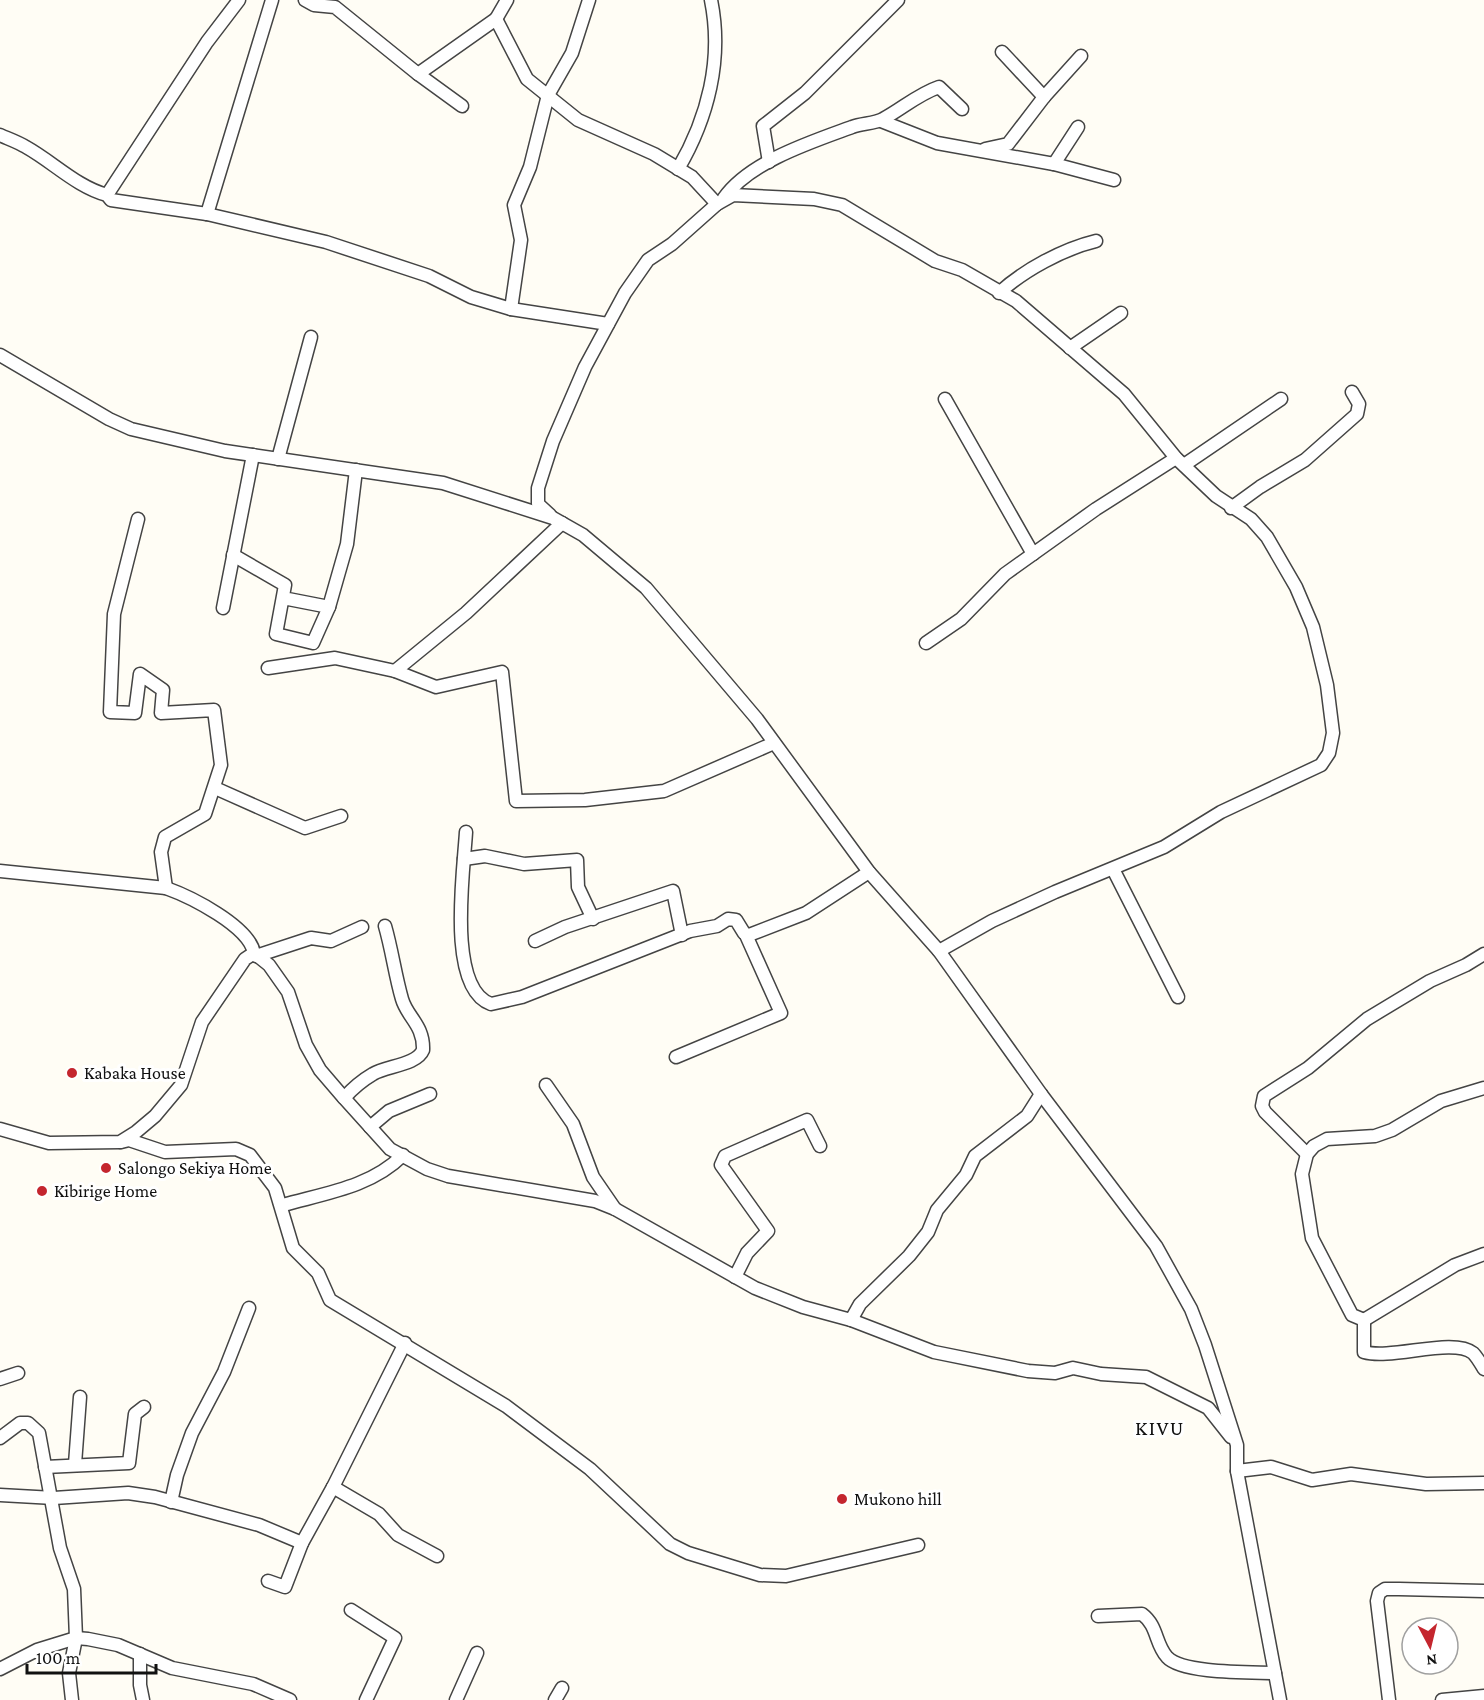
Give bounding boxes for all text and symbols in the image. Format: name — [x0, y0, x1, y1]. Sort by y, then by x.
place label: Kabaka House — [84, 1063, 186, 1083]
marker: Kabaka House — [65, 1066, 79, 1080]
place label: Salongo Sekiya Home — [118, 1158, 272, 1178]
marker: Salongo Sekiya Home — [99, 1161, 113, 1175]
place label: Kibirige Home — [54, 1181, 157, 1201]
marker: Kibirige Home — [35, 1184, 49, 1198]
district label: KIVU — [1135, 1416, 1185, 1440]
place label: Mukono hill — [854, 1489, 942, 1509]
marker: Mukono hill — [835, 1492, 849, 1506]
north arrow — [1400, 1616, 1460, 1676]
scale bar — [27, 1637, 156, 1675]
text: 100 m — [36, 1648, 81, 1668]
text: N — [1425, 1651, 1438, 1670]

